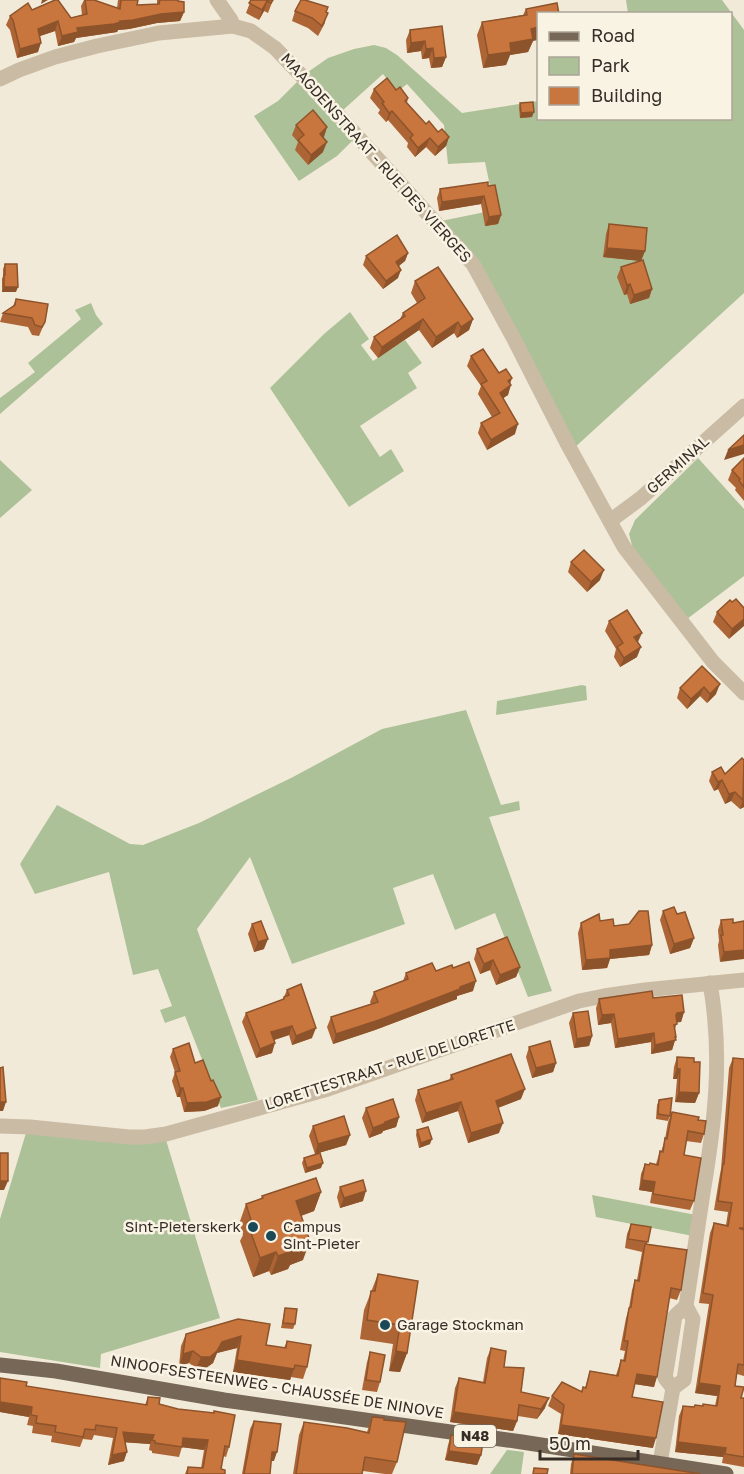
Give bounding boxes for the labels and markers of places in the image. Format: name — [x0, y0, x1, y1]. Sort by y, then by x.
place label: Sint-Pieterskerk — [125, 1217, 242, 1235]
place label: Campus Sint-Pieter — [283, 1217, 360, 1252]
marker: Sint-Pieterskerk — [246, 1220, 260, 1234]
marker: Campus Sint-Pieter — [264, 1229, 278, 1243]
place label: Garage Stockman — [397, 1315, 524, 1333]
marker: Garage Stockman — [378, 1318, 392, 1332]

